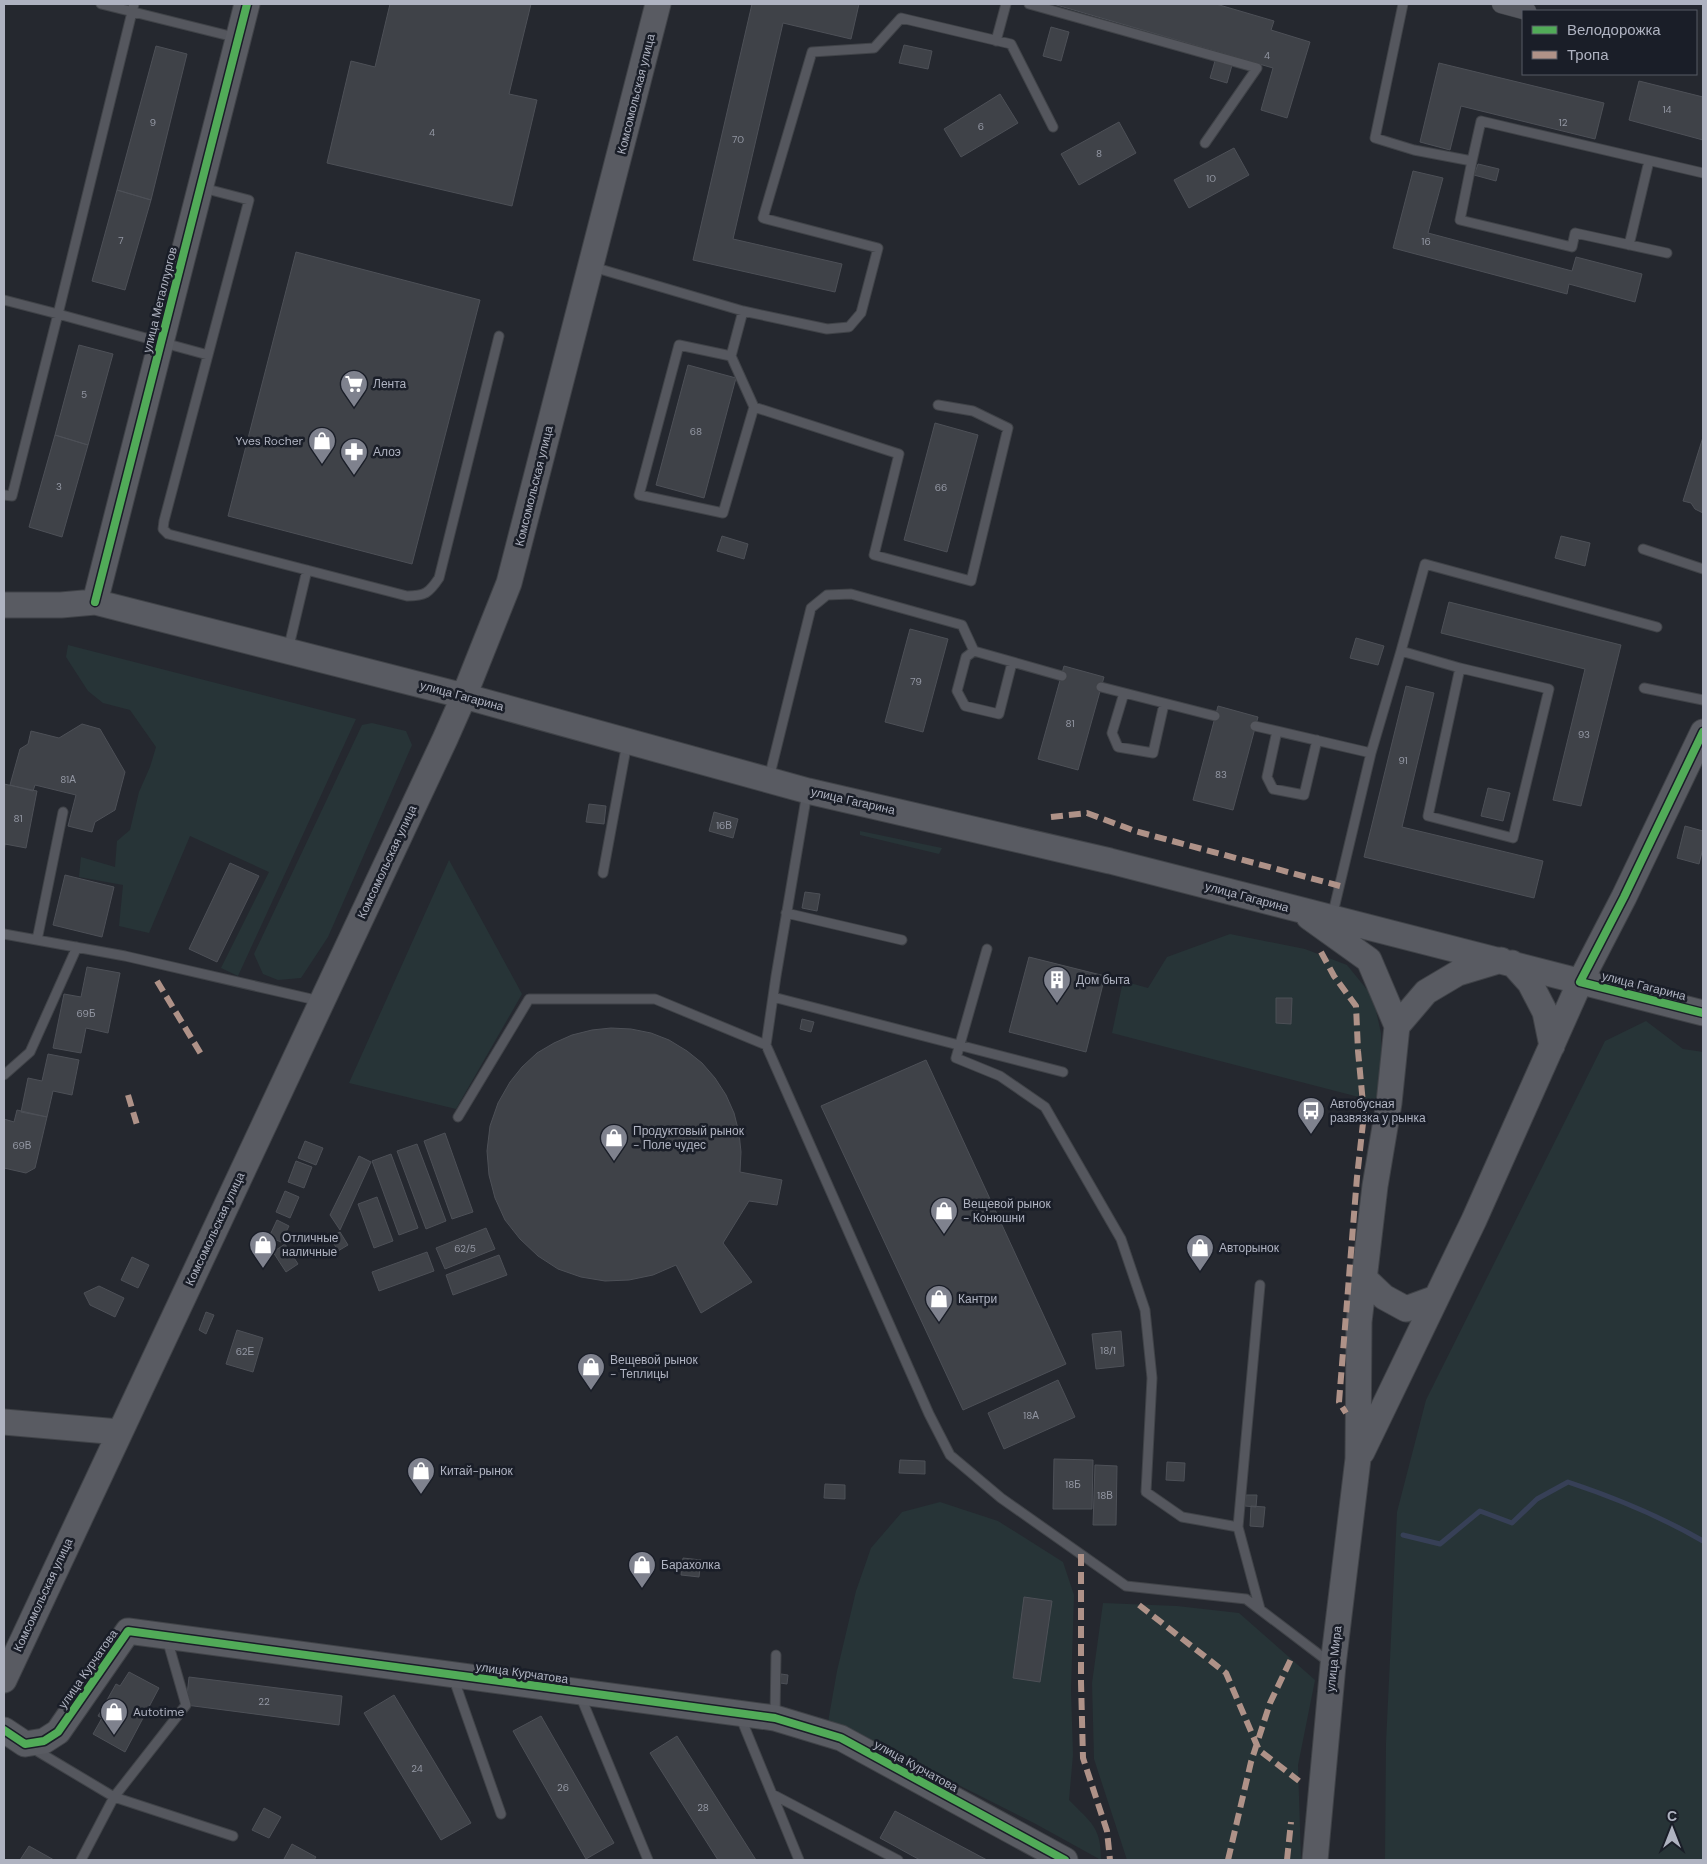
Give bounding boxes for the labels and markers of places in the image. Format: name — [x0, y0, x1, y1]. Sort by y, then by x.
supermarket icon: Лента — [339, 369, 369, 408]
place label: Лента — [373, 376, 407, 392]
shop icon: Yves Rocher — [307, 426, 337, 465]
place label: Yves Rocher — [236, 433, 304, 449]
pharmacy icon: Алоэ — [339, 437, 369, 476]
place label: Алоэ — [373, 444, 401, 460]
building icon: Дом быта — [1042, 965, 1072, 1004]
place label: Дом быта — [1076, 972, 1130, 988]
bus stop icon: Автобусная развязка у рынка — [1296, 1096, 1326, 1135]
place label: Автобусная развязка у рынка — [1330, 1096, 1426, 1126]
shop icon: Продуктовый рынок - Поле чудес — [599, 1123, 629, 1162]
place label: Продуктовый рынок - Поле чудес — [633, 1123, 745, 1153]
shop icon: Вещевой рынок - Конюшни — [929, 1196, 959, 1235]
place label: Вещевой рынок - Конюшни — [963, 1196, 1051, 1226]
shop icon: Отличные наличные — [248, 1230, 278, 1269]
place label: Отличные наличные — [282, 1230, 339, 1260]
shop icon: Авторынок — [1185, 1233, 1215, 1272]
place label: Авторынок — [1219, 1240, 1280, 1256]
shop icon: Кантри — [924, 1284, 954, 1323]
place label: Кантри — [958, 1291, 997, 1307]
shop icon: Вещевой рынок - Теплицы — [576, 1352, 606, 1391]
place label: Вещевой рынок - Теплицы — [610, 1352, 698, 1382]
shop icon: Китай-рынок — [406, 1456, 436, 1495]
place label: Китай-рынок — [440, 1463, 514, 1479]
shop icon: Барахолка — [627, 1550, 657, 1589]
place label: Барахолка — [661, 1557, 721, 1573]
shop icon: Autotime — [99, 1697, 129, 1736]
place label: Autotime — [133, 1704, 184, 1720]

